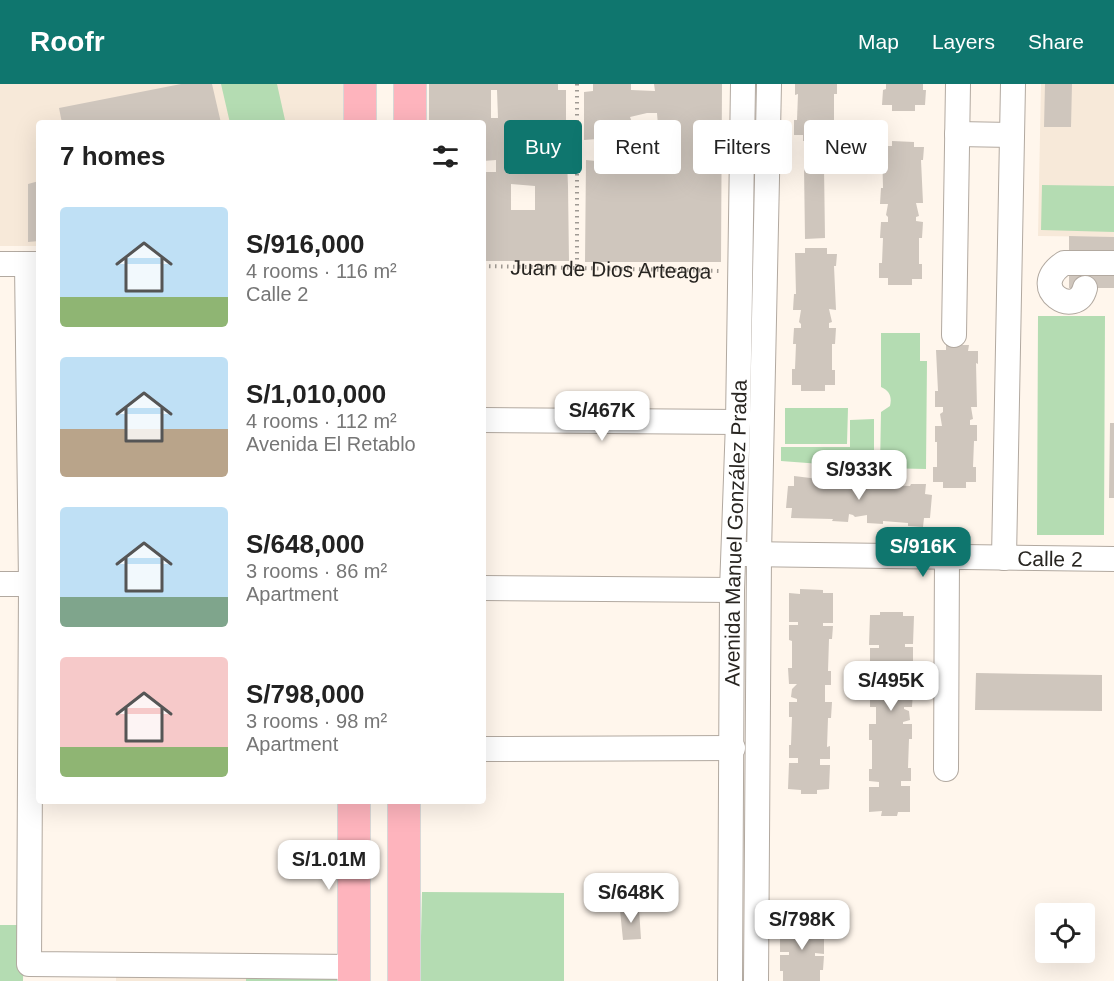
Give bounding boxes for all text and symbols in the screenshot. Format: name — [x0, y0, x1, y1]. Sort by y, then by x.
text: Roofr — [30, 26, 105, 57]
text: Map — [858, 30, 899, 53]
text: Layers — [932, 30, 995, 53]
text: Share — [1028, 30, 1084, 53]
chip: Buy — [504, 120, 582, 174]
chip: Rent — [594, 120, 681, 174]
chip: Filters — [693, 120, 792, 174]
chip: New — [804, 120, 888, 174]
icon: filters — [429, 140, 462, 173]
text: 7 homes — [60, 141, 166, 171]
text: S/916,000 — [246, 229, 365, 259]
icon: home — [108, 231, 180, 303]
street label: Juan de Dios Arteaga — [510, 255, 712, 282]
text: 4 rooms · 116 m² — [246, 260, 397, 282]
text: Calle 2 — [246, 283, 308, 305]
text: S/1,010,000 — [246, 379, 386, 409]
street label: Avenida Manuel González Prada — [720, 379, 750, 686]
icon: home — [108, 381, 180, 453]
pin: S/467K — [553, 391, 651, 442]
text: S/467K — [569, 399, 635, 421]
text: 4 rooms · 112 m² — [246, 410, 397, 432]
text: Avenida El Retablo — [246, 433, 416, 455]
pin: S/933K — [810, 450, 908, 501]
text: S/933K — [826, 458, 892, 480]
pin: S/916K — [874, 527, 972, 578]
text: S/648,000 — [246, 529, 365, 559]
icon: home — [108, 531, 180, 603]
text: S/916K — [890, 535, 956, 557]
street label: Calle 2 — [1017, 546, 1083, 570]
text: 3 rooms · 86 m² — [246, 560, 387, 582]
text: Apartment — [246, 583, 338, 605]
pin: S/495K — [842, 661, 940, 712]
text: S/495K — [858, 669, 924, 691]
text: S/798,000 — [246, 679, 365, 709]
icon: home — [108, 681, 180, 753]
text: 3 rooms · 98 m² — [246, 710, 387, 732]
text: Apartment — [246, 733, 338, 755]
pin: S/1.01M — [274, 840, 384, 891]
text: S/1.01M — [292, 848, 366, 870]
pin: S/648K — [582, 873, 680, 924]
text: S/648K — [598, 881, 664, 903]
pin: S/798K — [753, 900, 851, 951]
map controls — [1035, 903, 1095, 963]
button: locate — [1035, 903, 1095, 963]
text: S/798K — [769, 908, 835, 930]

